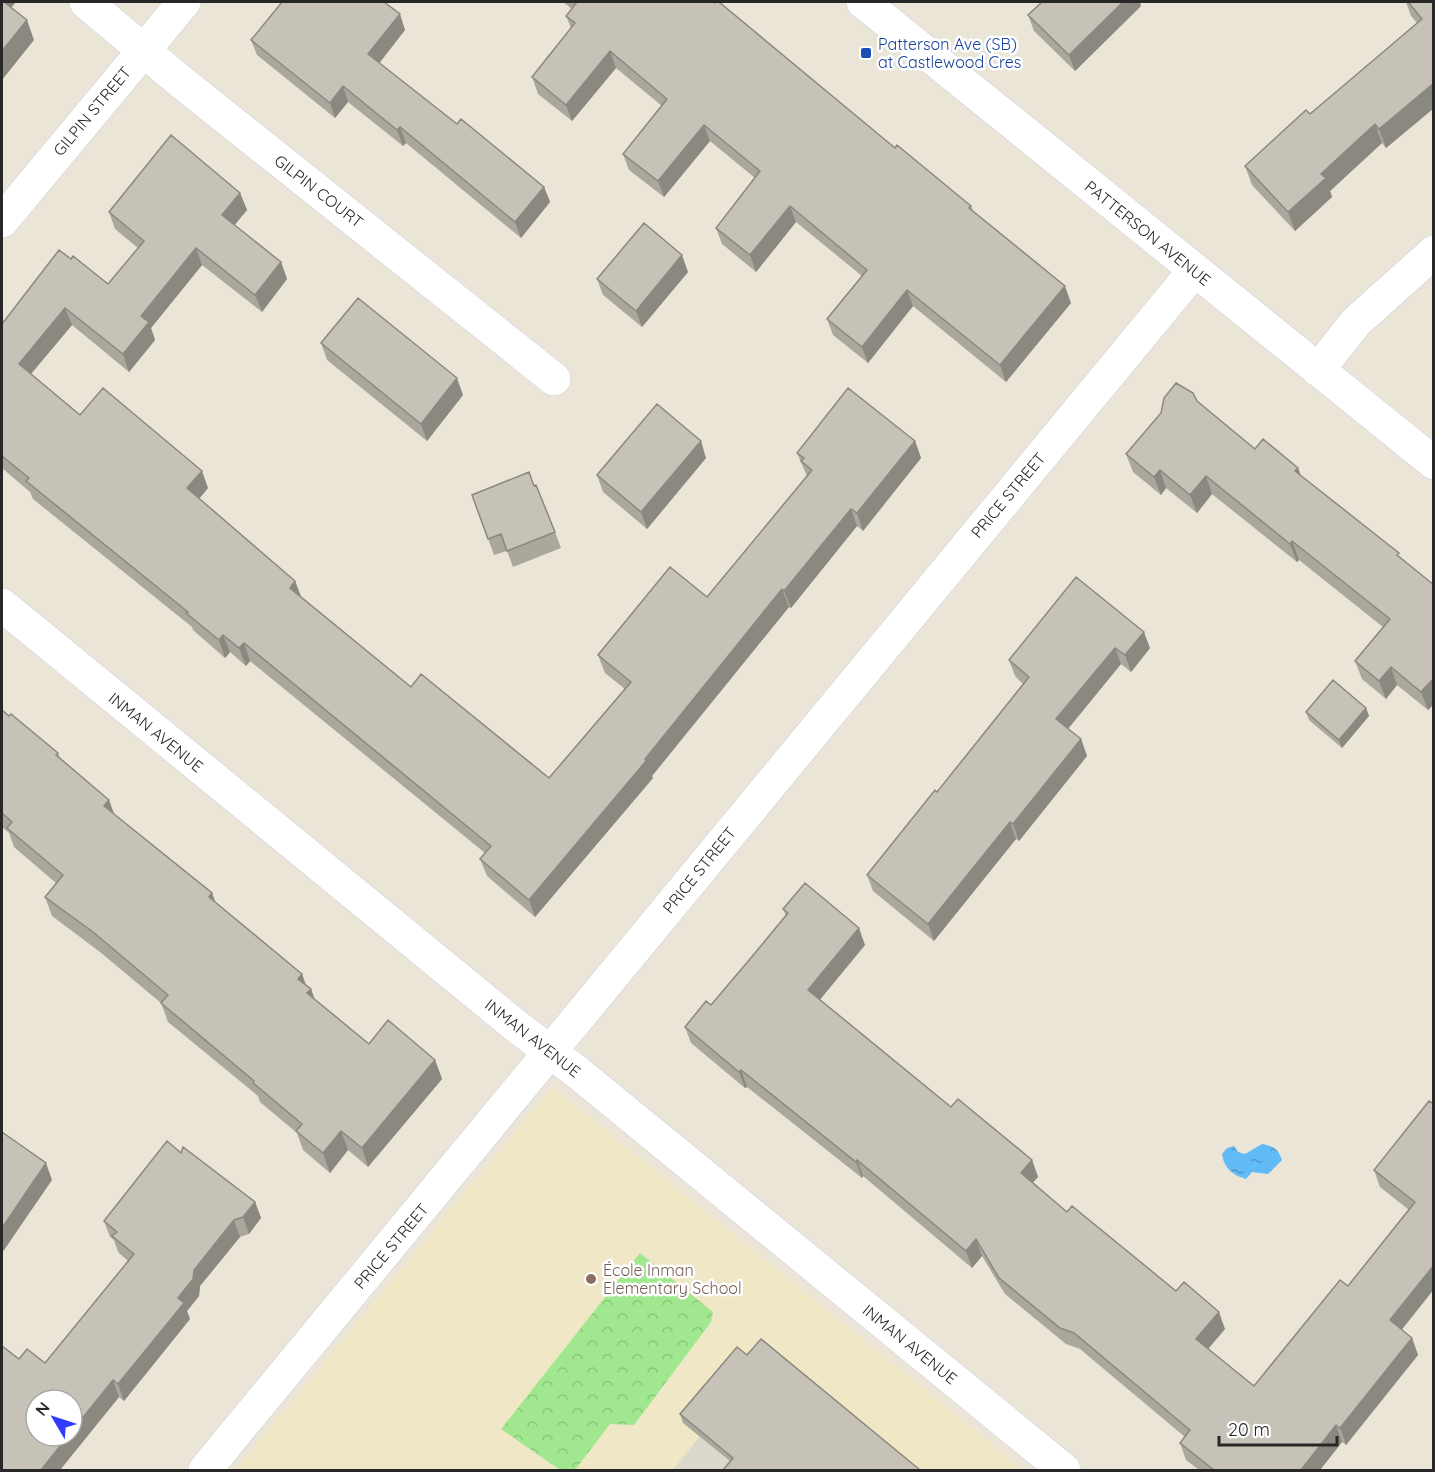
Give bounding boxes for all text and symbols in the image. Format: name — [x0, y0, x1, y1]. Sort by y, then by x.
place label: Patterson Ave (SB) at Castlewood Cres — [878, 34, 1021, 72]
marker: Patterson Ave (SB) at Castlewood Cres — [859, 46, 873, 60]
street label: GILPIN STREET — [49, 62, 135, 160]
street label: GILPIN COURT — [271, 150, 368, 232]
street label: PATTERSON AVENUE — [1081, 176, 1215, 290]
street label: PRICE STREET — [966, 448, 1050, 542]
street label: INMAN AVENUE — [105, 688, 207, 776]
street label: PRICE STREET — [658, 823, 740, 917]
street label: INMAN AVENUE — [481, 994, 585, 1082]
street label: PRICE STREET — [349, 1199, 433, 1293]
place label: École Inman Elementary School — [603, 1260, 742, 1298]
marker: École Inman Elementary School — [584, 1272, 598, 1286]
street label: INMAN AVENUE — [859, 1300, 961, 1388]
north arrow — [24, 1388, 84, 1448]
text: N — [31, 1398, 54, 1419]
scale bar — [1219, 1409, 1338, 1447]
text: 20 m — [1228, 1418, 1270, 1441]

